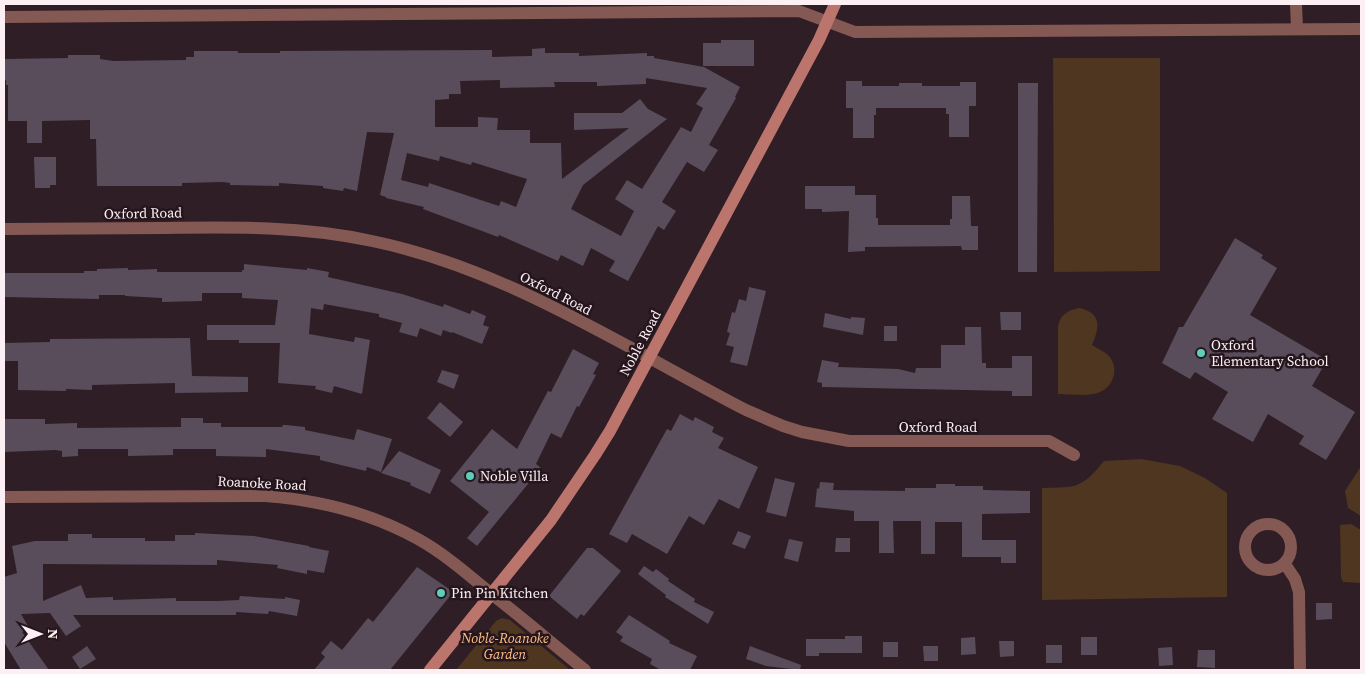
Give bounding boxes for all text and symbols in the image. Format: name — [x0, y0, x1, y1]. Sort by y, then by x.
street label: Oxford Road — [104, 202, 182, 224]
street label: Oxford Road — [517, 266, 596, 320]
street label: Noble Road — [614, 307, 666, 379]
place label: Oxford Elementary School — [1211, 335, 1329, 371]
marker: Oxford Elementary School — [1195, 347, 1207, 359]
street label: Oxford Road — [899, 417, 977, 437]
place label: Noble Villa — [480, 466, 549, 486]
marker: Noble Villa — [464, 470, 476, 482]
street label: Roanoke Road — [217, 471, 307, 495]
place label: Pin Pin Kitchen — [451, 583, 549, 603]
marker: Pin Pin Kitchen — [435, 587, 447, 599]
north arrow — [15, 609, 65, 659]
park label: Noble-Roanoke Garden — [460, 628, 549, 664]
text: N — [43, 629, 63, 639]

